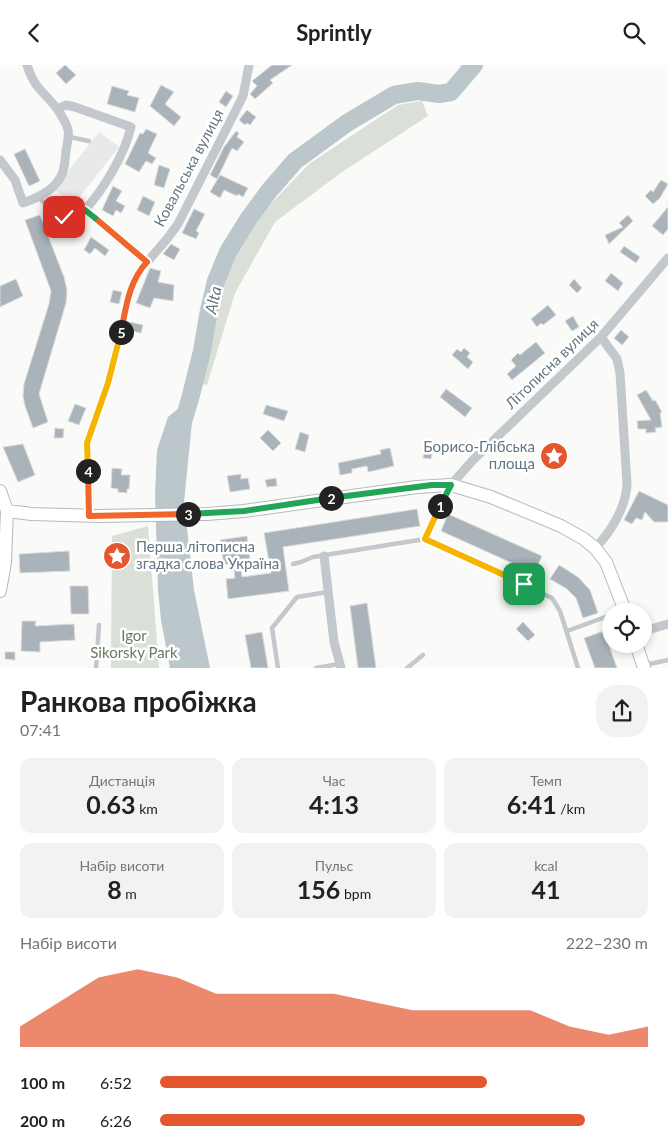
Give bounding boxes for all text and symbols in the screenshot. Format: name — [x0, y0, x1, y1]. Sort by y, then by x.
icon: back — [20, 19, 48, 47]
text: Sprintly — [296, 19, 372, 46]
icon: search — [620, 19, 648, 47]
street label: Ковальська вулиця — [150, 106, 227, 229]
pin — [43, 196, 85, 238]
icon: check — [50, 203, 78, 231]
water label: Alta — [200, 285, 225, 316]
street label: Літописна вулиця — [500, 314, 602, 413]
pin: 5 — [108, 319, 134, 345]
text: 5 — [117, 324, 126, 341]
place label: Борисо-Глібська площа — [423, 437, 535, 472]
place icon: Борисо-Глібська площа — [539, 441, 569, 471]
pin: 4 — [76, 459, 100, 483]
text: 4 — [84, 463, 93, 480]
pin: 2 — [318, 485, 344, 511]
text: 2 — [327, 490, 336, 507]
pin: 1 — [428, 493, 452, 519]
text: 1 — [436, 498, 445, 515]
pin: 3 — [176, 501, 200, 527]
text: 3 — [184, 506, 193, 523]
place label: Перша літописна згадка слова Україна — [136, 537, 279, 572]
place icon: Перша літописна згадка слова Україна — [102, 541, 132, 571]
pin — [503, 563, 545, 605]
icon: arrive — [510, 570, 538, 598]
map controls — [602, 603, 652, 653]
button: locate — [602, 603, 652, 653]
park label: Igor Sikorsky Park — [90, 626, 178, 661]
text: Ранкова пробіжка — [20, 684, 257, 718]
button: share — [596, 685, 648, 737]
text: 07:41 — [20, 720, 61, 739]
text: Дистанція — [89, 772, 155, 789]
text: Час — [323, 772, 345, 789]
text: Темп — [530, 772, 562, 789]
text: 0.63 — [86, 789, 136, 819]
text: 4:13 — [309, 789, 359, 819]
text: 6:41 — [507, 789, 557, 819]
text: km — [136, 800, 158, 817]
text: /km — [557, 800, 585, 817]
text: Набір висоти — [80, 857, 164, 874]
text: Пульс — [315, 857, 353, 874]
text: kcal — [534, 857, 558, 874]
text: 8 — [107, 874, 122, 904]
text: 156 — [297, 874, 340, 904]
text: 41 — [531, 874, 561, 904]
text: m — [122, 885, 137, 902]
text: bpm — [340, 885, 371, 902]
text: Набір висоти — [20, 933, 117, 952]
text: 222–230 m — [566, 933, 648, 952]
text: 100 m — [20, 1073, 65, 1092]
text: 6:52 — [100, 1073, 132, 1092]
text: 200 m — [20, 1111, 65, 1130]
text: 6:26 — [100, 1111, 132, 1130]

